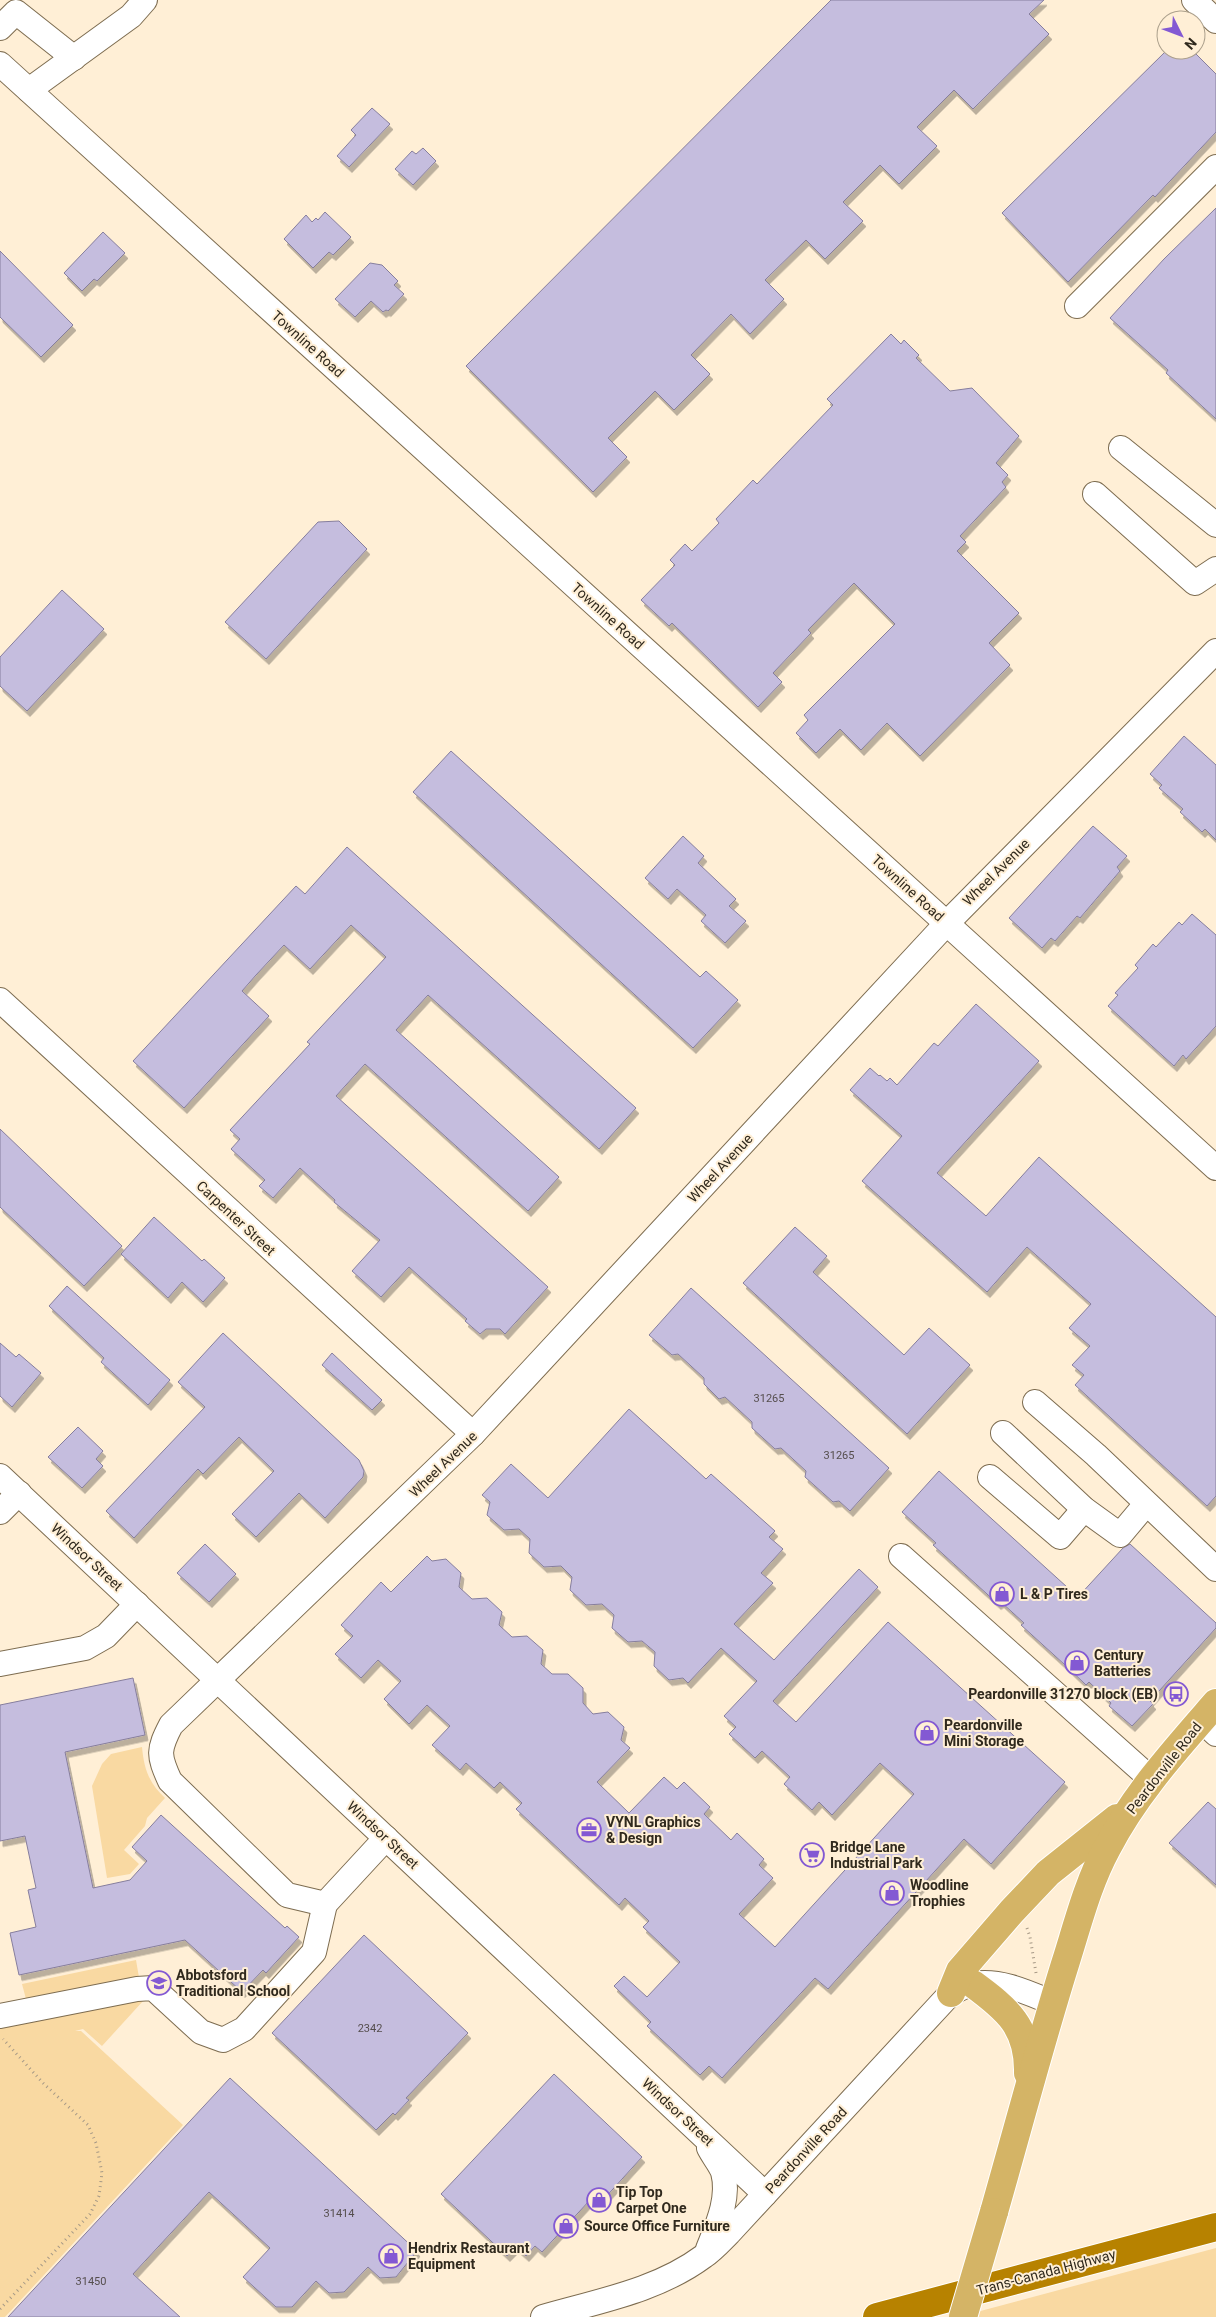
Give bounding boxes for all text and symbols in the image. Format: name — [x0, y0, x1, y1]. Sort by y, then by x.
north arrow — [1156, 10, 1206, 60]
text: N — [1181, 35, 1200, 53]
street label: Townline Road — [269, 307, 347, 381]
street label: Townline Road — [569, 579, 647, 653]
street label: Wheel Avenue — [959, 835, 1033, 909]
street label: Townline Road — [869, 851, 947, 925]
street label: Wheel Avenue — [684, 1130, 756, 1206]
street label: Carpenter Street — [193, 1177, 279, 1259]
house number: 31265 — [754, 1392, 784, 1405]
street label: Wheel Avenue — [406, 1428, 480, 1500]
house number: 31265 — [824, 1449, 854, 1462]
street label: Windsor Street — [48, 1520, 126, 1594]
shop icon: L & P Tires — [989, 1581, 1015, 1607]
place label: L & P Tires — [1020, 1586, 1088, 1602]
place label: Century Batteries — [1094, 1647, 1151, 1679]
shop icon: Century Batteries — [1064, 1650, 1090, 1676]
bus stop icon: Peardonville 31270 block (EB) — [1163, 1681, 1189, 1707]
place label: Peardonville 31270 block (EB) — [968, 1686, 1158, 1703]
place label: Peardonville Mini Storage — [944, 1717, 1024, 1749]
street label: Peardonville Road — [1123, 1719, 1205, 1817]
shop icon: Peardonville Mini Storage — [914, 1720, 940, 1746]
street label: Windsor Street — [344, 1798, 422, 1872]
place label: VYNL Graphics & Design — [606, 1814, 701, 1846]
office icon: VYNL Graphics & Design — [576, 1817, 602, 1843]
place label: Bridge Lane Industrial Park — [830, 1839, 923, 1871]
supermarket icon: Bridge Lane Industrial Park — [799, 1842, 825, 1868]
place label: Woodline Trophies — [910, 1877, 969, 1909]
shop icon: Woodline Trophies — [879, 1880, 905, 1906]
place label: Abbotsford Traditional School — [176, 1967, 290, 1999]
school or university icon: Abbotsford Traditional School — [146, 1970, 172, 1996]
house number: 2342 — [358, 2022, 382, 2035]
street label: Windsor Street — [639, 2075, 717, 2149]
street label: Peardonville Road — [762, 2104, 850, 2196]
place label: Tip Top Carpet One — [616, 2184, 687, 2216]
shop icon: Tip Top Carpet One — [586, 2187, 612, 2213]
house number: 31414 — [324, 2207, 354, 2220]
shop icon: Source Office Furniture — [553, 2213, 579, 2239]
place label: Source Office Furniture — [584, 2218, 730, 2234]
place label: Hendrix Restaurant Equipment — [408, 2240, 530, 2272]
shop icon: Hendrix Restaurant Equipment — [378, 2243, 404, 2269]
street label: Trans-Canada Highway — [975, 2246, 1118, 2298]
house number: 31450 — [76, 2275, 106, 2288]

